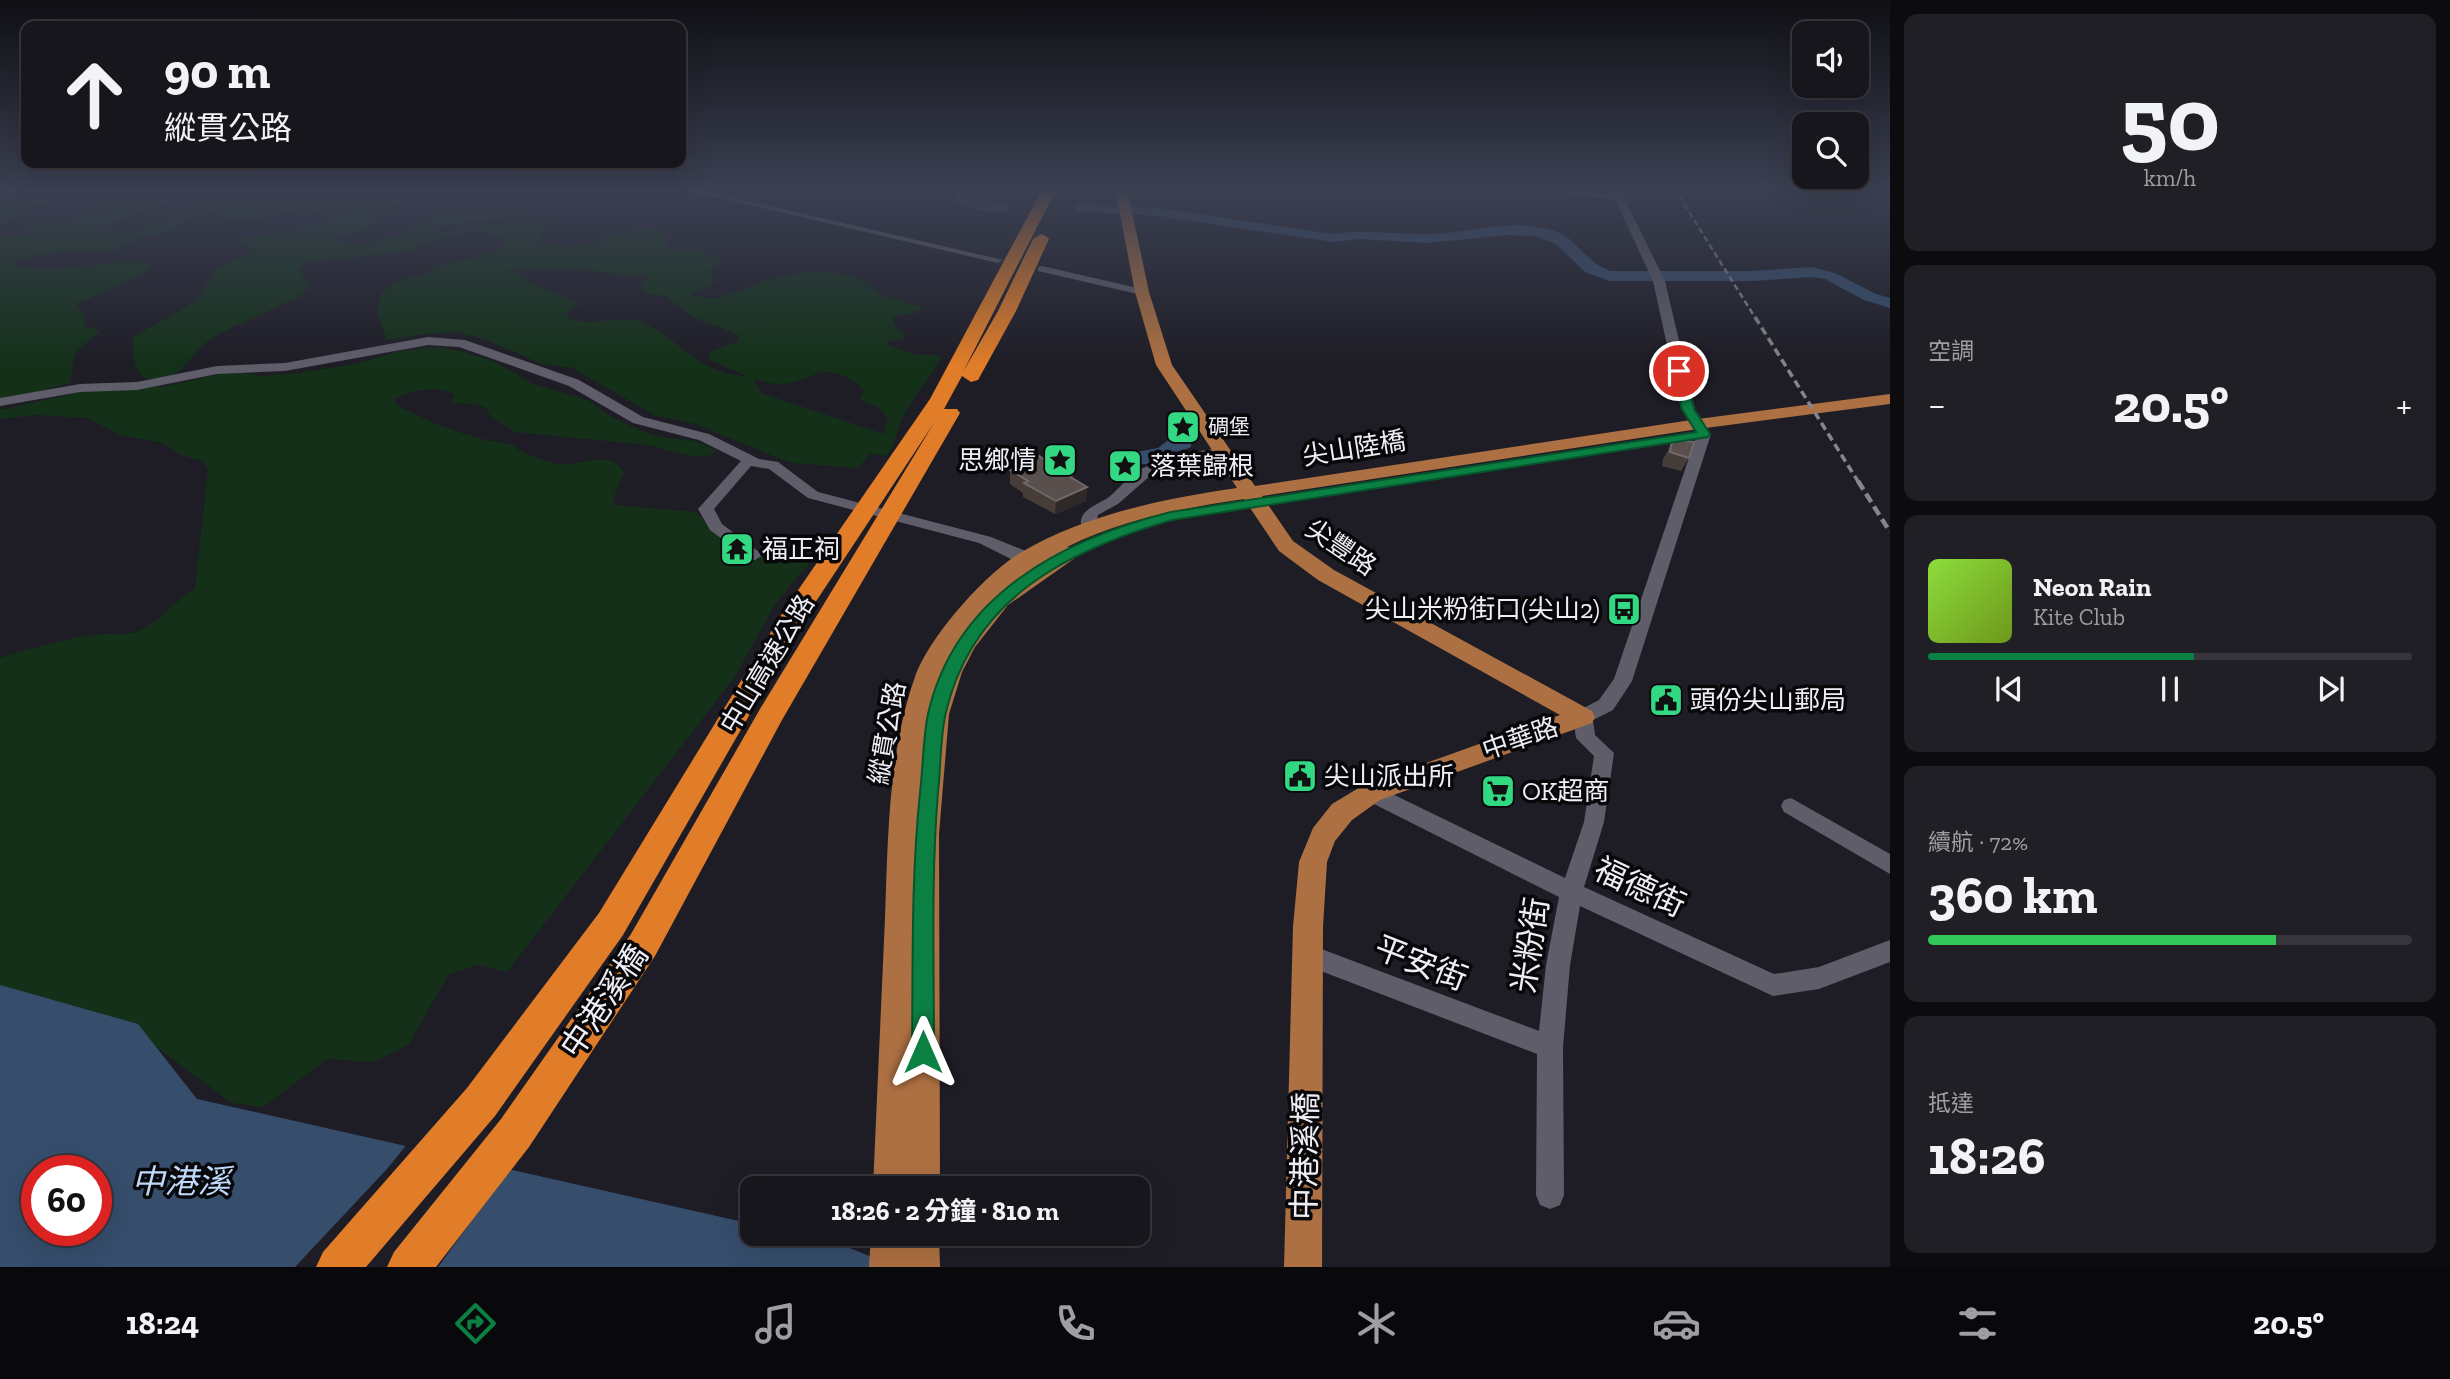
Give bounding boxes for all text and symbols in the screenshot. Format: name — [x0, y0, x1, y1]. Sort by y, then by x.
map controls — [1792, 21, 1869, 189]
button: sound — [1792, 21, 1869, 98]
text: 90 m — [164, 42, 271, 101]
icon: ahead — [49, 49, 140, 140]
text: 50 — [2120, 64, 2220, 173]
text: 縱貫公路 — [164, 109, 292, 147]
button: search — [1792, 112, 1869, 189]
text: km/h — [2144, 164, 2196, 192]
text: 空調 — [1928, 337, 1974, 365]
pin — [1649, 341, 1709, 401]
icon: arrive — [1660, 352, 1698, 390]
text: 20.5° — [2113, 373, 2229, 435]
text: − — [1928, 382, 1946, 428]
text: + — [2396, 382, 2412, 428]
place icon: 碉堡 — [1164, 408, 1202, 446]
place label: 碉堡 — [1208, 414, 1250, 439]
street label: 尖山陸橋 — [1300, 424, 1408, 472]
place icon: 思鄉情 — [1041, 441, 1079, 479]
place label: 思鄉情 — [958, 444, 1036, 476]
place icon: 落葉歸根 — [1106, 447, 1144, 485]
place label: 落葉歸根 — [1150, 450, 1254, 482]
street label: 尖豐路 — [1300, 512, 1382, 582]
temple icon: 福正祠 — [718, 530, 756, 568]
place label: 福正祠 — [762, 533, 840, 565]
text: Neon Rain — [2033, 571, 2151, 603]
street label: 中山高速公路 — [713, 589, 821, 739]
bus stop icon: 尖山米粉街口(尖山2) — [1605, 590, 1643, 628]
place label: 尖山米粉街口(尖山2) — [1365, 593, 1600, 625]
text: Kite Club — [2033, 603, 2125, 631]
icon: previous — [1990, 670, 2028, 708]
icon: pause — [2151, 670, 2189, 708]
icon: next — [2312, 670, 2350, 708]
street label: 縱貫公路 — [862, 679, 912, 787]
public building icon: 頭份尖山郵局 — [1647, 681, 1685, 719]
place label: 頭份尖山郵局 — [1690, 684, 1846, 716]
street label: 中華路 — [1478, 710, 1562, 766]
public building icon: 尖山派出所 — [1281, 757, 1319, 795]
place label: 尖山派出所 — [1324, 760, 1454, 792]
supermarket icon: OK超商 — [1479, 772, 1517, 810]
place label: OK超商 — [1522, 775, 1609, 807]
text: 續航 · 72% — [1928, 828, 2028, 856]
street label: 福德街 — [1588, 849, 1692, 925]
text: 360 km — [1928, 864, 2098, 926]
street label: 米粉街 — [1504, 895, 1556, 995]
street label: 平安街 — [1369, 928, 1473, 998]
street label: 中港溪橋 — [552, 937, 656, 1065]
position arrow — [886, 1015, 960, 1089]
text: 抵達 — [1928, 1089, 1974, 1117]
street label: 中港溪橋 — [1285, 1092, 1325, 1220]
text: 18:26 — [1928, 1125, 2046, 1187]
speed limit sign: 60 — [21, 1155, 112, 1246]
water label: 中港溪 — [132, 1162, 235, 1201]
text: 18:26 · 2 分鐘 · 810 m — [831, 1195, 1059, 1227]
icon: directions — [451, 1299, 500, 1348]
icon: music — [751, 1299, 800, 1348]
icon: phone — [1051, 1299, 1100, 1348]
icon: climate — [1352, 1299, 1401, 1348]
icon: car — [1652, 1299, 1701, 1348]
icon: filters — [1953, 1299, 2002, 1348]
text: 18:24 — [126, 1304, 199, 1342]
text: 20.5° — [2253, 1304, 2324, 1342]

